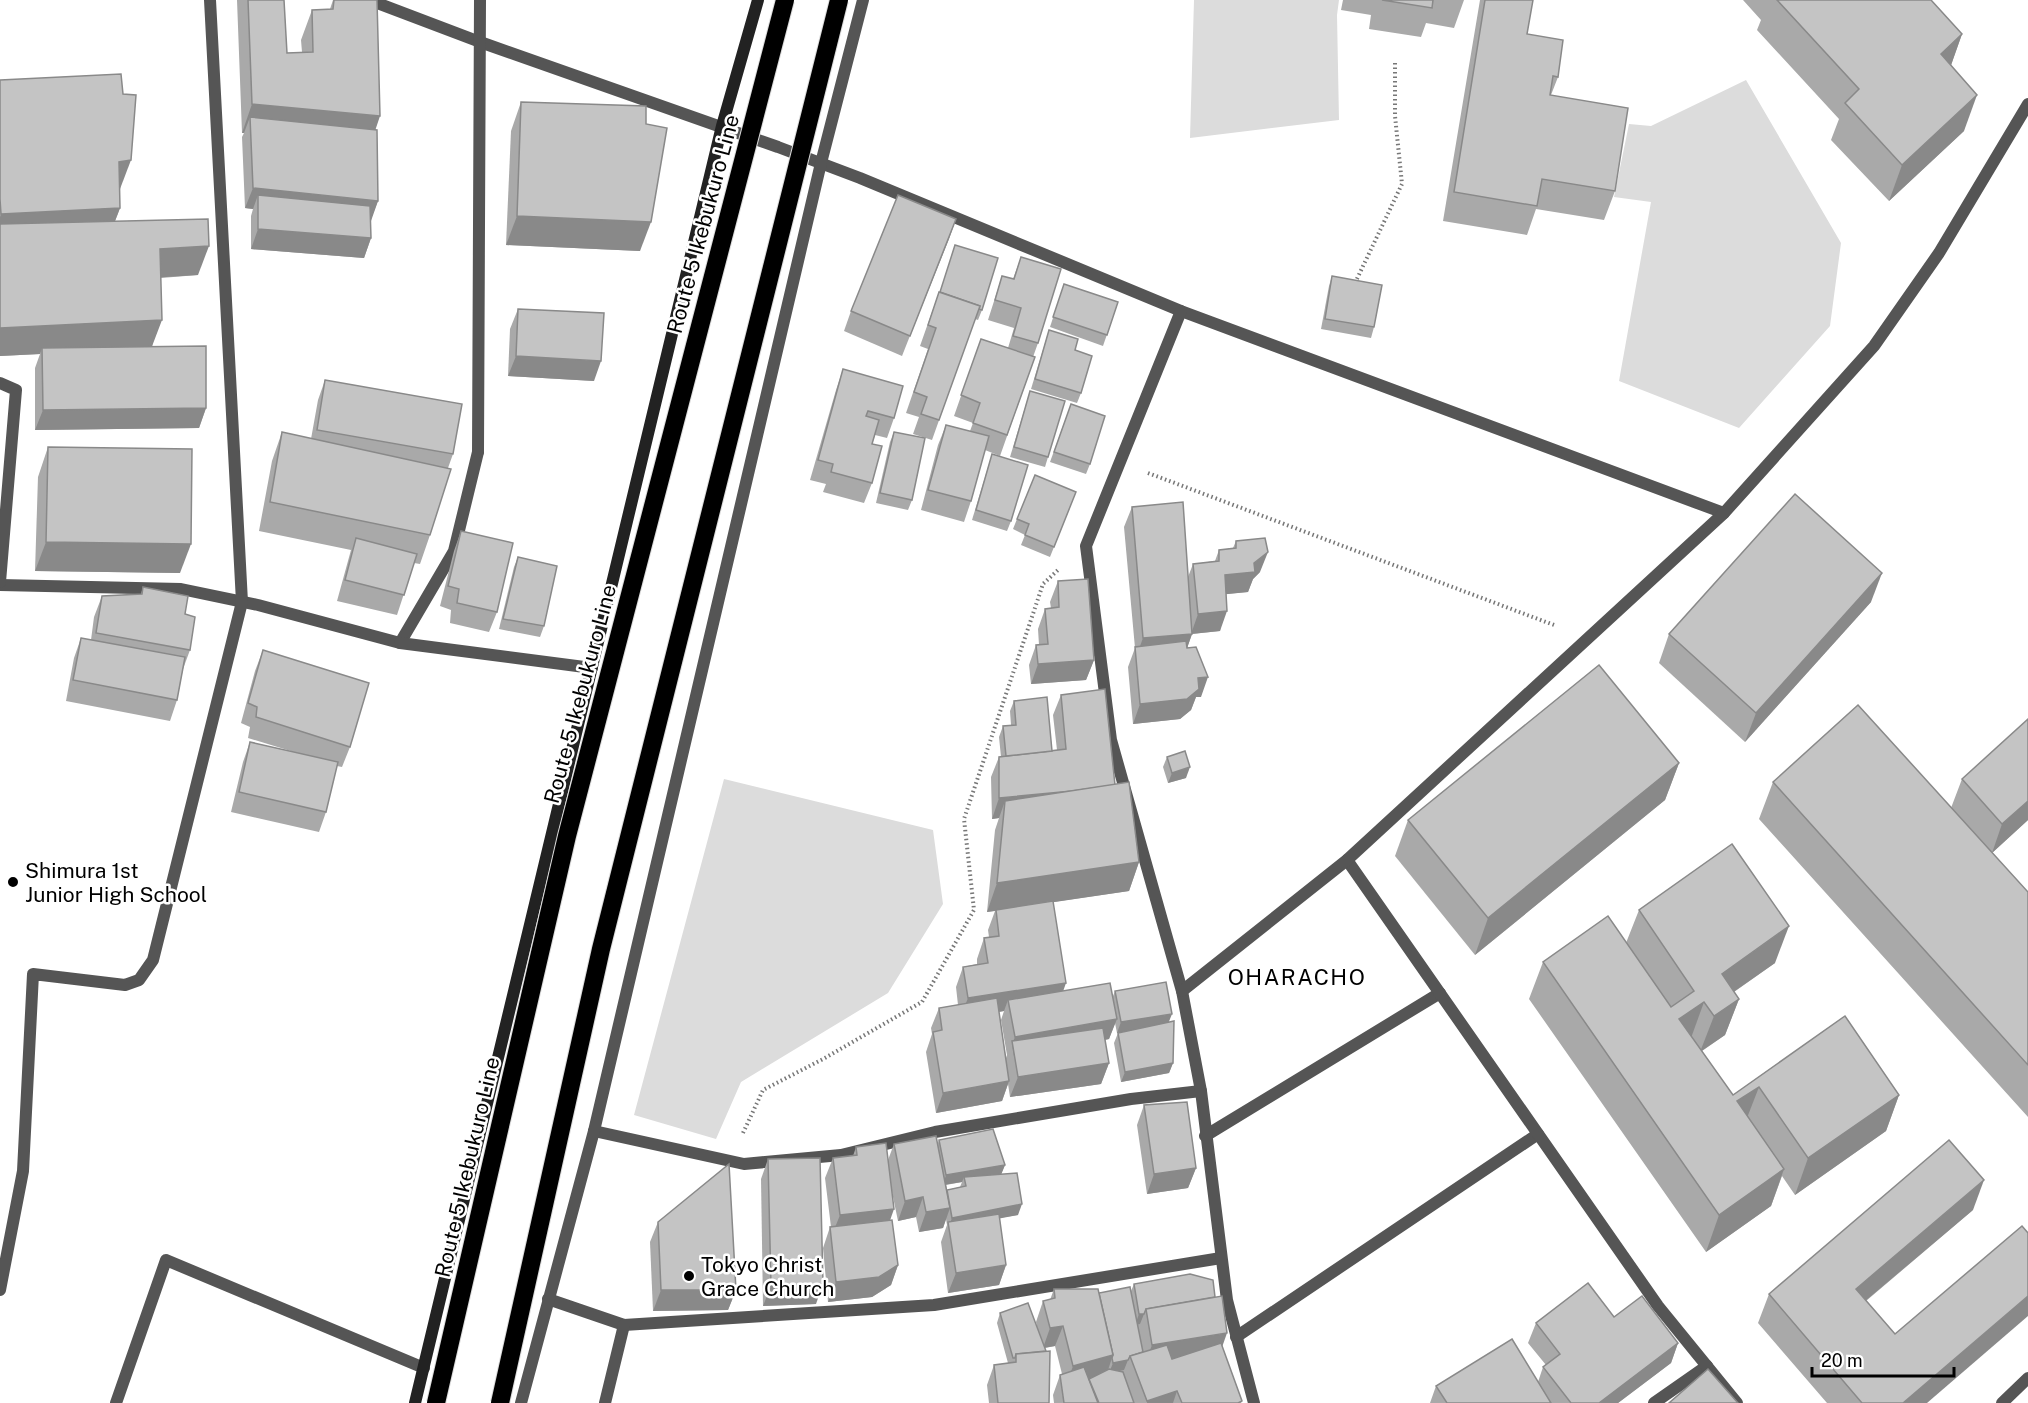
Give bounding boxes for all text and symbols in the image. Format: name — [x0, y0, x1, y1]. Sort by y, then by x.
street label: Route 5 Ikebukuro Line — [662, 112, 744, 336]
street label: Route 5 Ikebukuro Line — [539, 582, 621, 806]
place label: Shimura 1st Junior High School — [25, 858, 207, 907]
marker: Shimura 1st Junior High School — [6, 875, 20, 889]
district label: OHARACHO — [1228, 964, 1366, 990]
street label: Route 5 Ikebukuro Line — [429, 1054, 505, 1280]
place label: Tokyo Christ Grace Church — [701, 1252, 834, 1301]
marker: Tokyo Christ Grace Church — [682, 1269, 696, 1283]
scale bar — [1812, 1340, 1954, 1378]
text: 20 m — [1821, 1350, 1863, 1371]

